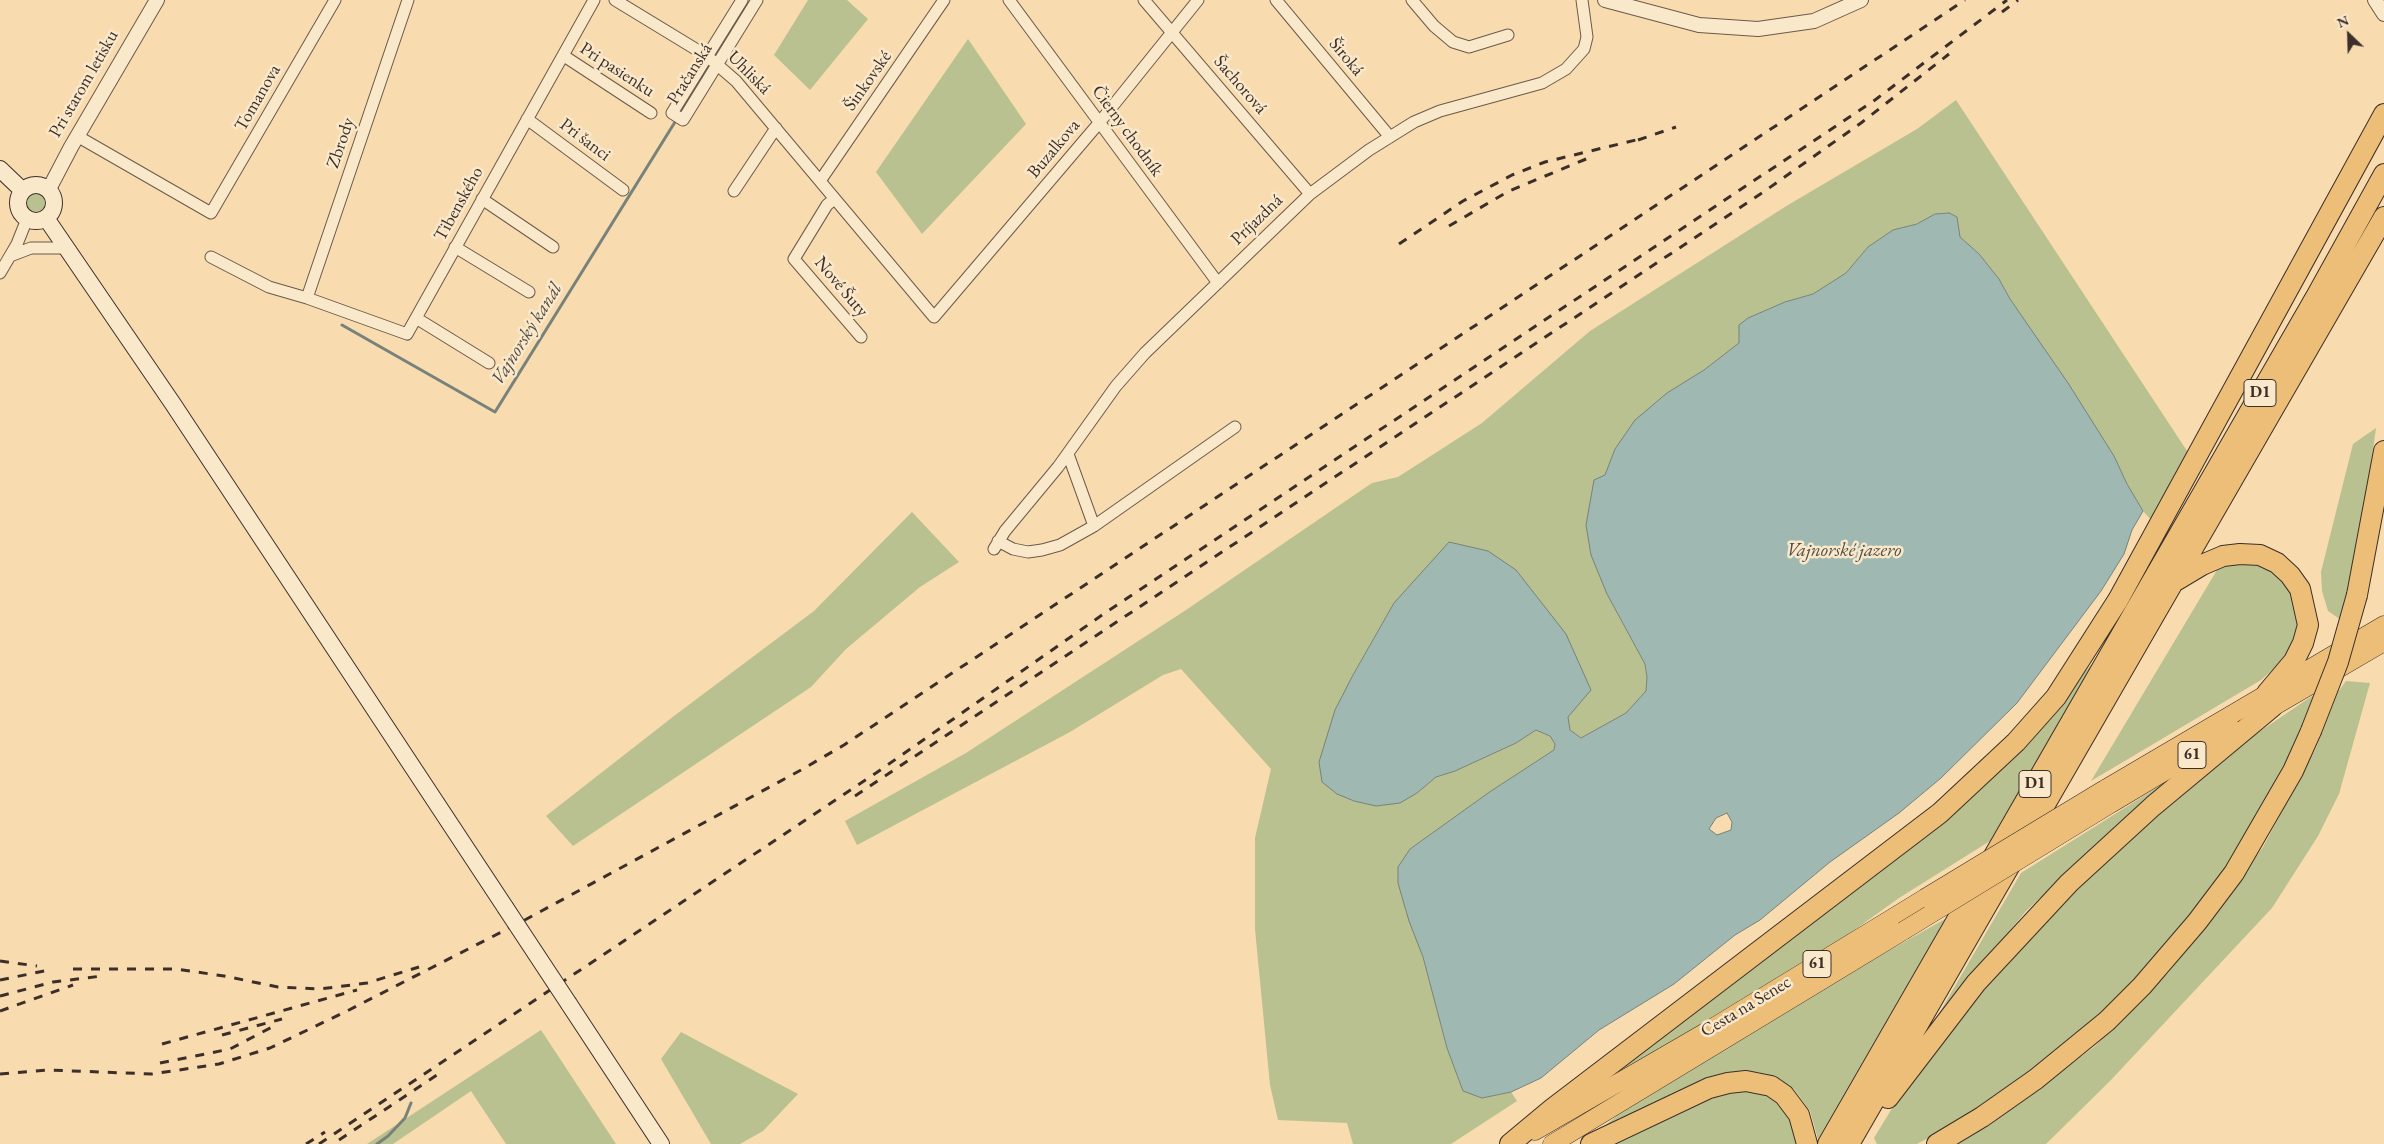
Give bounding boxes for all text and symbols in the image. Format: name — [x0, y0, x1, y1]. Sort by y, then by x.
north arrow — [2324, 10, 2374, 60]
text: N — [2334, 11, 2352, 32]
street label: Pri starom letisku — [45, 27, 123, 141]
street label: Široká — [1324, 34, 1368, 80]
street label: Pri pasienku — [576, 38, 658, 102]
street label: Pračanská — [663, 39, 717, 109]
street label: Uhliská — [723, 47, 775, 99]
street label: Šinkovské — [840, 47, 896, 115]
street label: Šachorová — [1209, 51, 1271, 119]
street label: Tomanova — [230, 61, 286, 135]
street label: Čierny chodník — [1087, 81, 1167, 181]
street label: Pri šanci — [555, 114, 615, 166]
street label: Zbrody — [322, 115, 360, 171]
street label: Buzalkova — [1023, 115, 1085, 183]
street label: Tibenského — [430, 163, 488, 245]
street label: Príjazdná — [1227, 190, 1287, 250]
street label: Nové Šuty — [809, 252, 873, 322]
water label: Vajnorský kanál — [487, 279, 567, 389]
road number: D1 — [2244, 379, 2276, 406]
water label: Vajnorské jazero — [1786, 540, 1902, 562]
road number: 61 — [2178, 742, 2206, 768]
road number: D1 — [2019, 771, 2051, 798]
road number: 61 — [1803, 951, 1831, 978]
street label: Cesta na Senec — [1697, 972, 1795, 1042]

